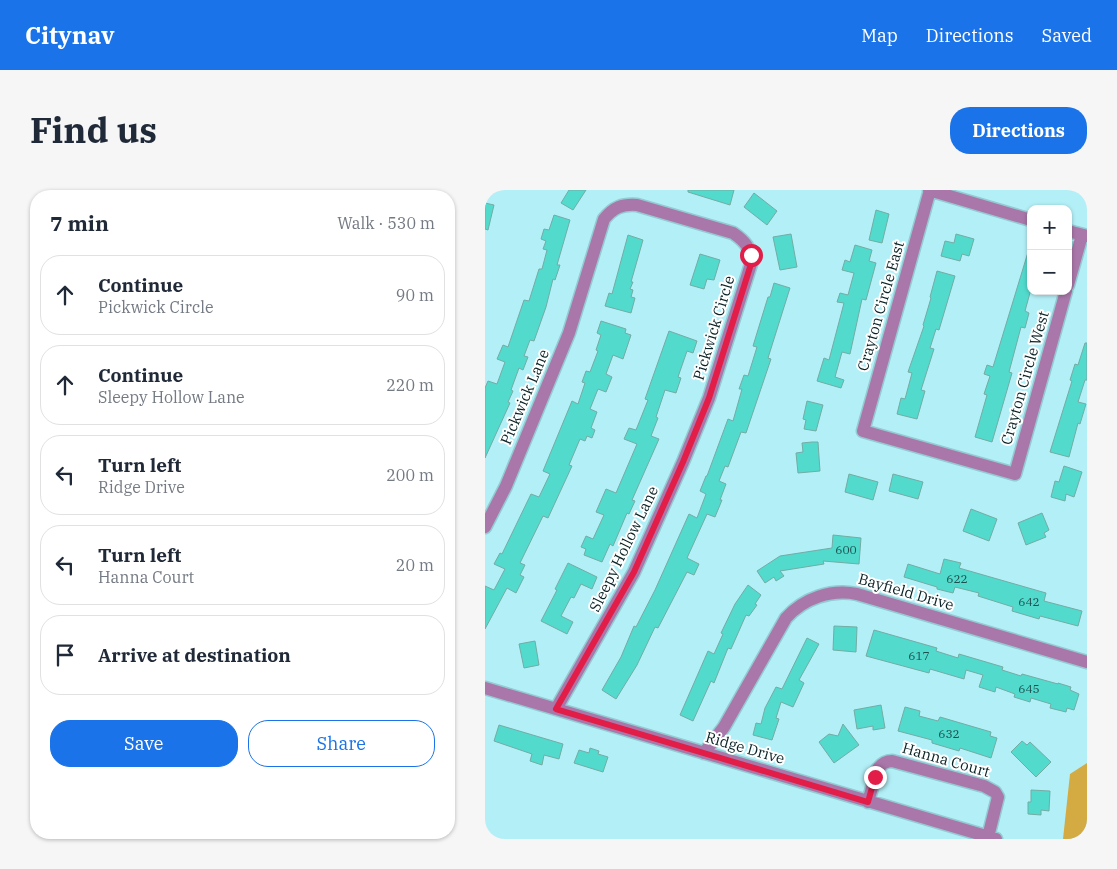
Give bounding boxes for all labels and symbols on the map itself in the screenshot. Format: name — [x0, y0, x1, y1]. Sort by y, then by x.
street label: Crayton Circle East — [853, 239, 908, 373]
route start — [740, 244, 763, 267]
street label: Pickwick Circle — [689, 273, 738, 382]
street label: Crayton Circle West — [996, 309, 1053, 447]
street label: Pickwick Lane — [496, 346, 553, 447]
street label: Sleepy Hollow Lane — [585, 483, 662, 615]
house number: 600 — [835, 542, 857, 557]
street label: Bayfield Drive — [856, 569, 956, 614]
house number: 622 — [946, 571, 968, 586]
house number: 642 — [1018, 594, 1040, 609]
house number: 617 — [908, 648, 930, 663]
house number: 645 — [1018, 681, 1040, 696]
house number: 632 — [938, 726, 960, 741]
street label: Ridge Drive — [703, 727, 787, 768]
street label: Hanna Court — [900, 738, 992, 781]
route end — [864, 766, 887, 789]

